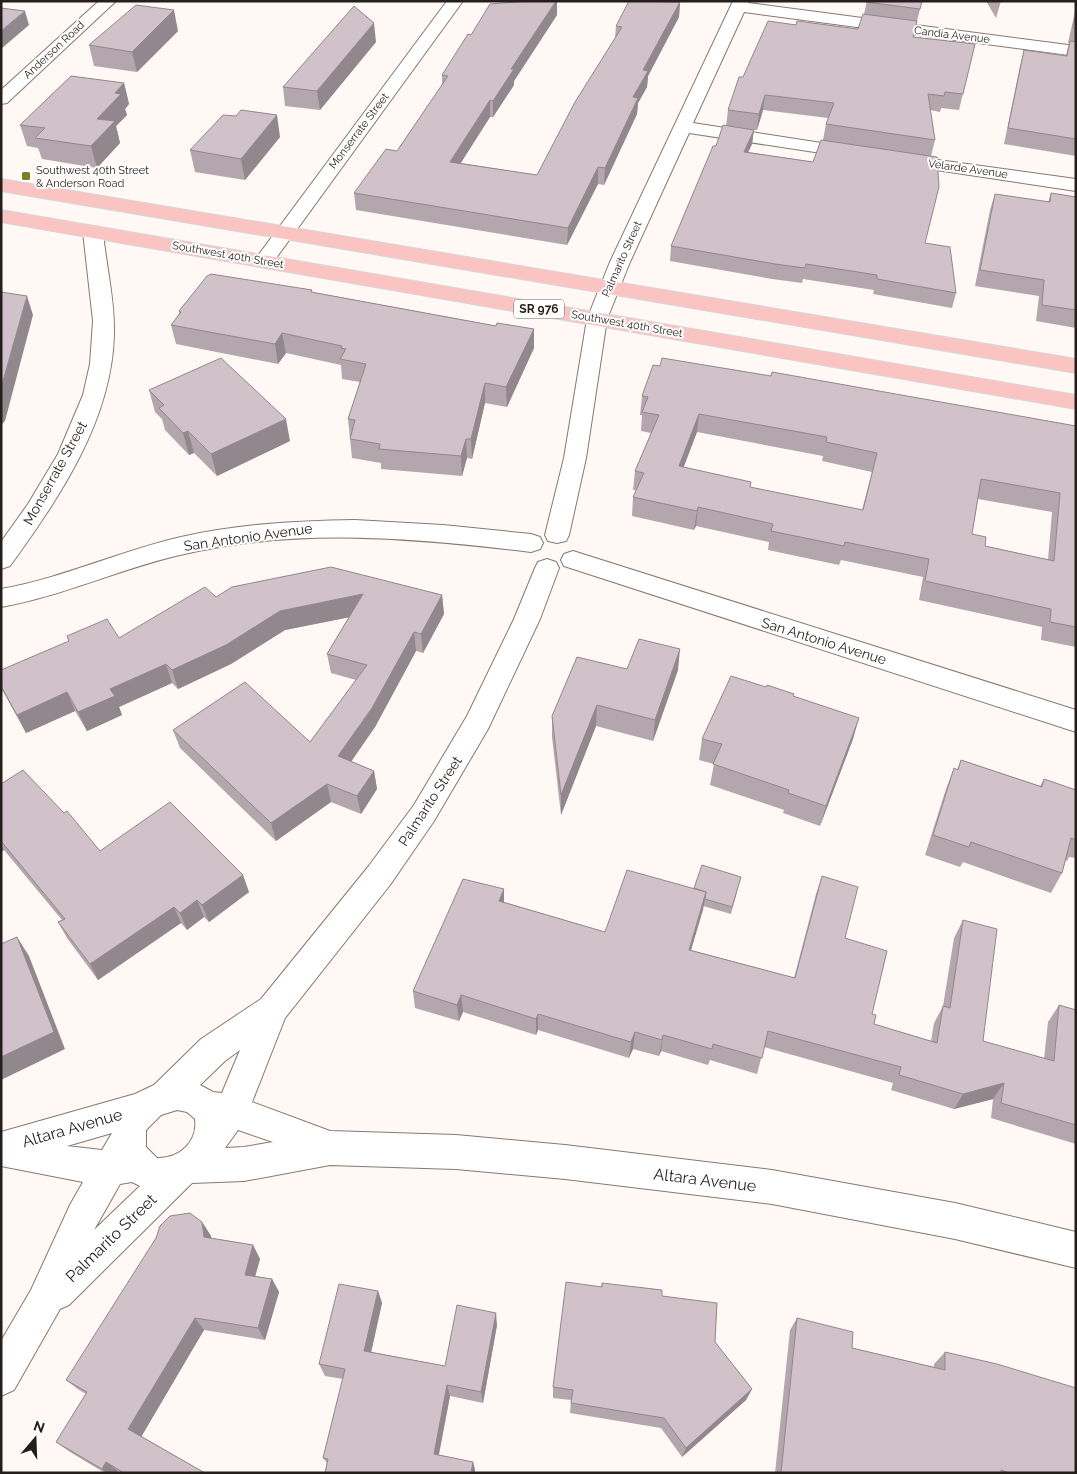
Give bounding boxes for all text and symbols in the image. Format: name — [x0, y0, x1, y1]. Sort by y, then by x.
street label: Anderson Road — [21, 18, 87, 82]
street label: Candia Avenue — [913, 24, 991, 46]
street label: Monserrate Street — [326, 90, 392, 171]
street label: Velarde Avenue — [927, 157, 1009, 181]
place label: Southwest 40th Street & Anderson Road — [36, 164, 149, 190]
marker: Southwest 40th Street & Anderson Road — [20, 170, 32, 182]
street label: Palmarito Street — [599, 219, 645, 299]
street label: Southwest 40th Street — [171, 239, 285, 271]
road number: SR 976 — [514, 300, 564, 318]
street label: Southwest 40th Street — [570, 308, 684, 340]
street label: Monserrate Street — [20, 418, 90, 528]
street label: San Antonio Avenue — [183, 520, 313, 554]
street label: San Antonio Avenue — [760, 614, 888, 668]
street label: Palmarito Street — [395, 753, 465, 849]
street label: Altara Avenue — [20, 1105, 124, 1151]
street label: Altara Avenue — [653, 1164, 757, 1196]
street label: Palmarito Street — [62, 1190, 161, 1286]
north arrow — [10, 1414, 60, 1464]
text: N — [32, 1417, 47, 1436]

